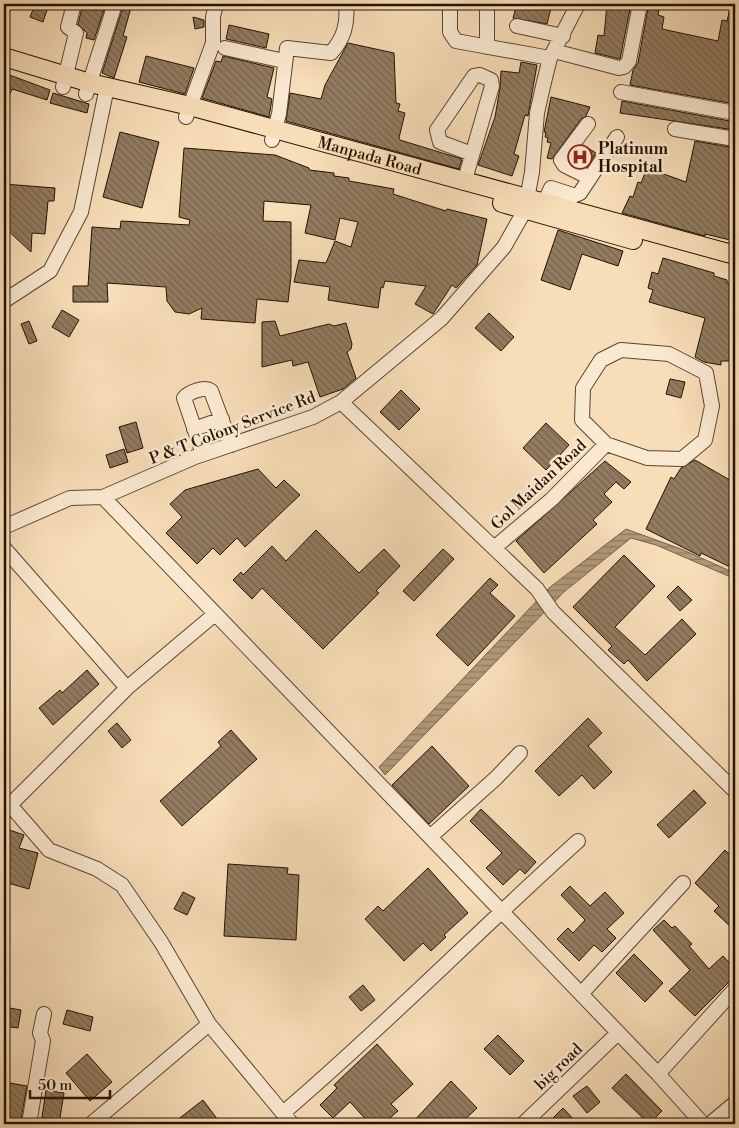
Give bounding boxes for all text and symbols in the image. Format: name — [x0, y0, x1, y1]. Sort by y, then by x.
street label: Manpada Road — [316, 132, 424, 180]
place label: Platinum Hospital — [598, 139, 669, 177]
hospital icon: Platinum Hospital — [567, 144, 593, 170]
street label: P & T Colony Service Rd — [146, 387, 318, 469]
street label: Gol Maidan Road — [487, 435, 591, 534]
street label: big road — [531, 1039, 587, 1094]
scale bar — [30, 1068, 110, 1100]
text: 50 m — [38, 1076, 72, 1095]

